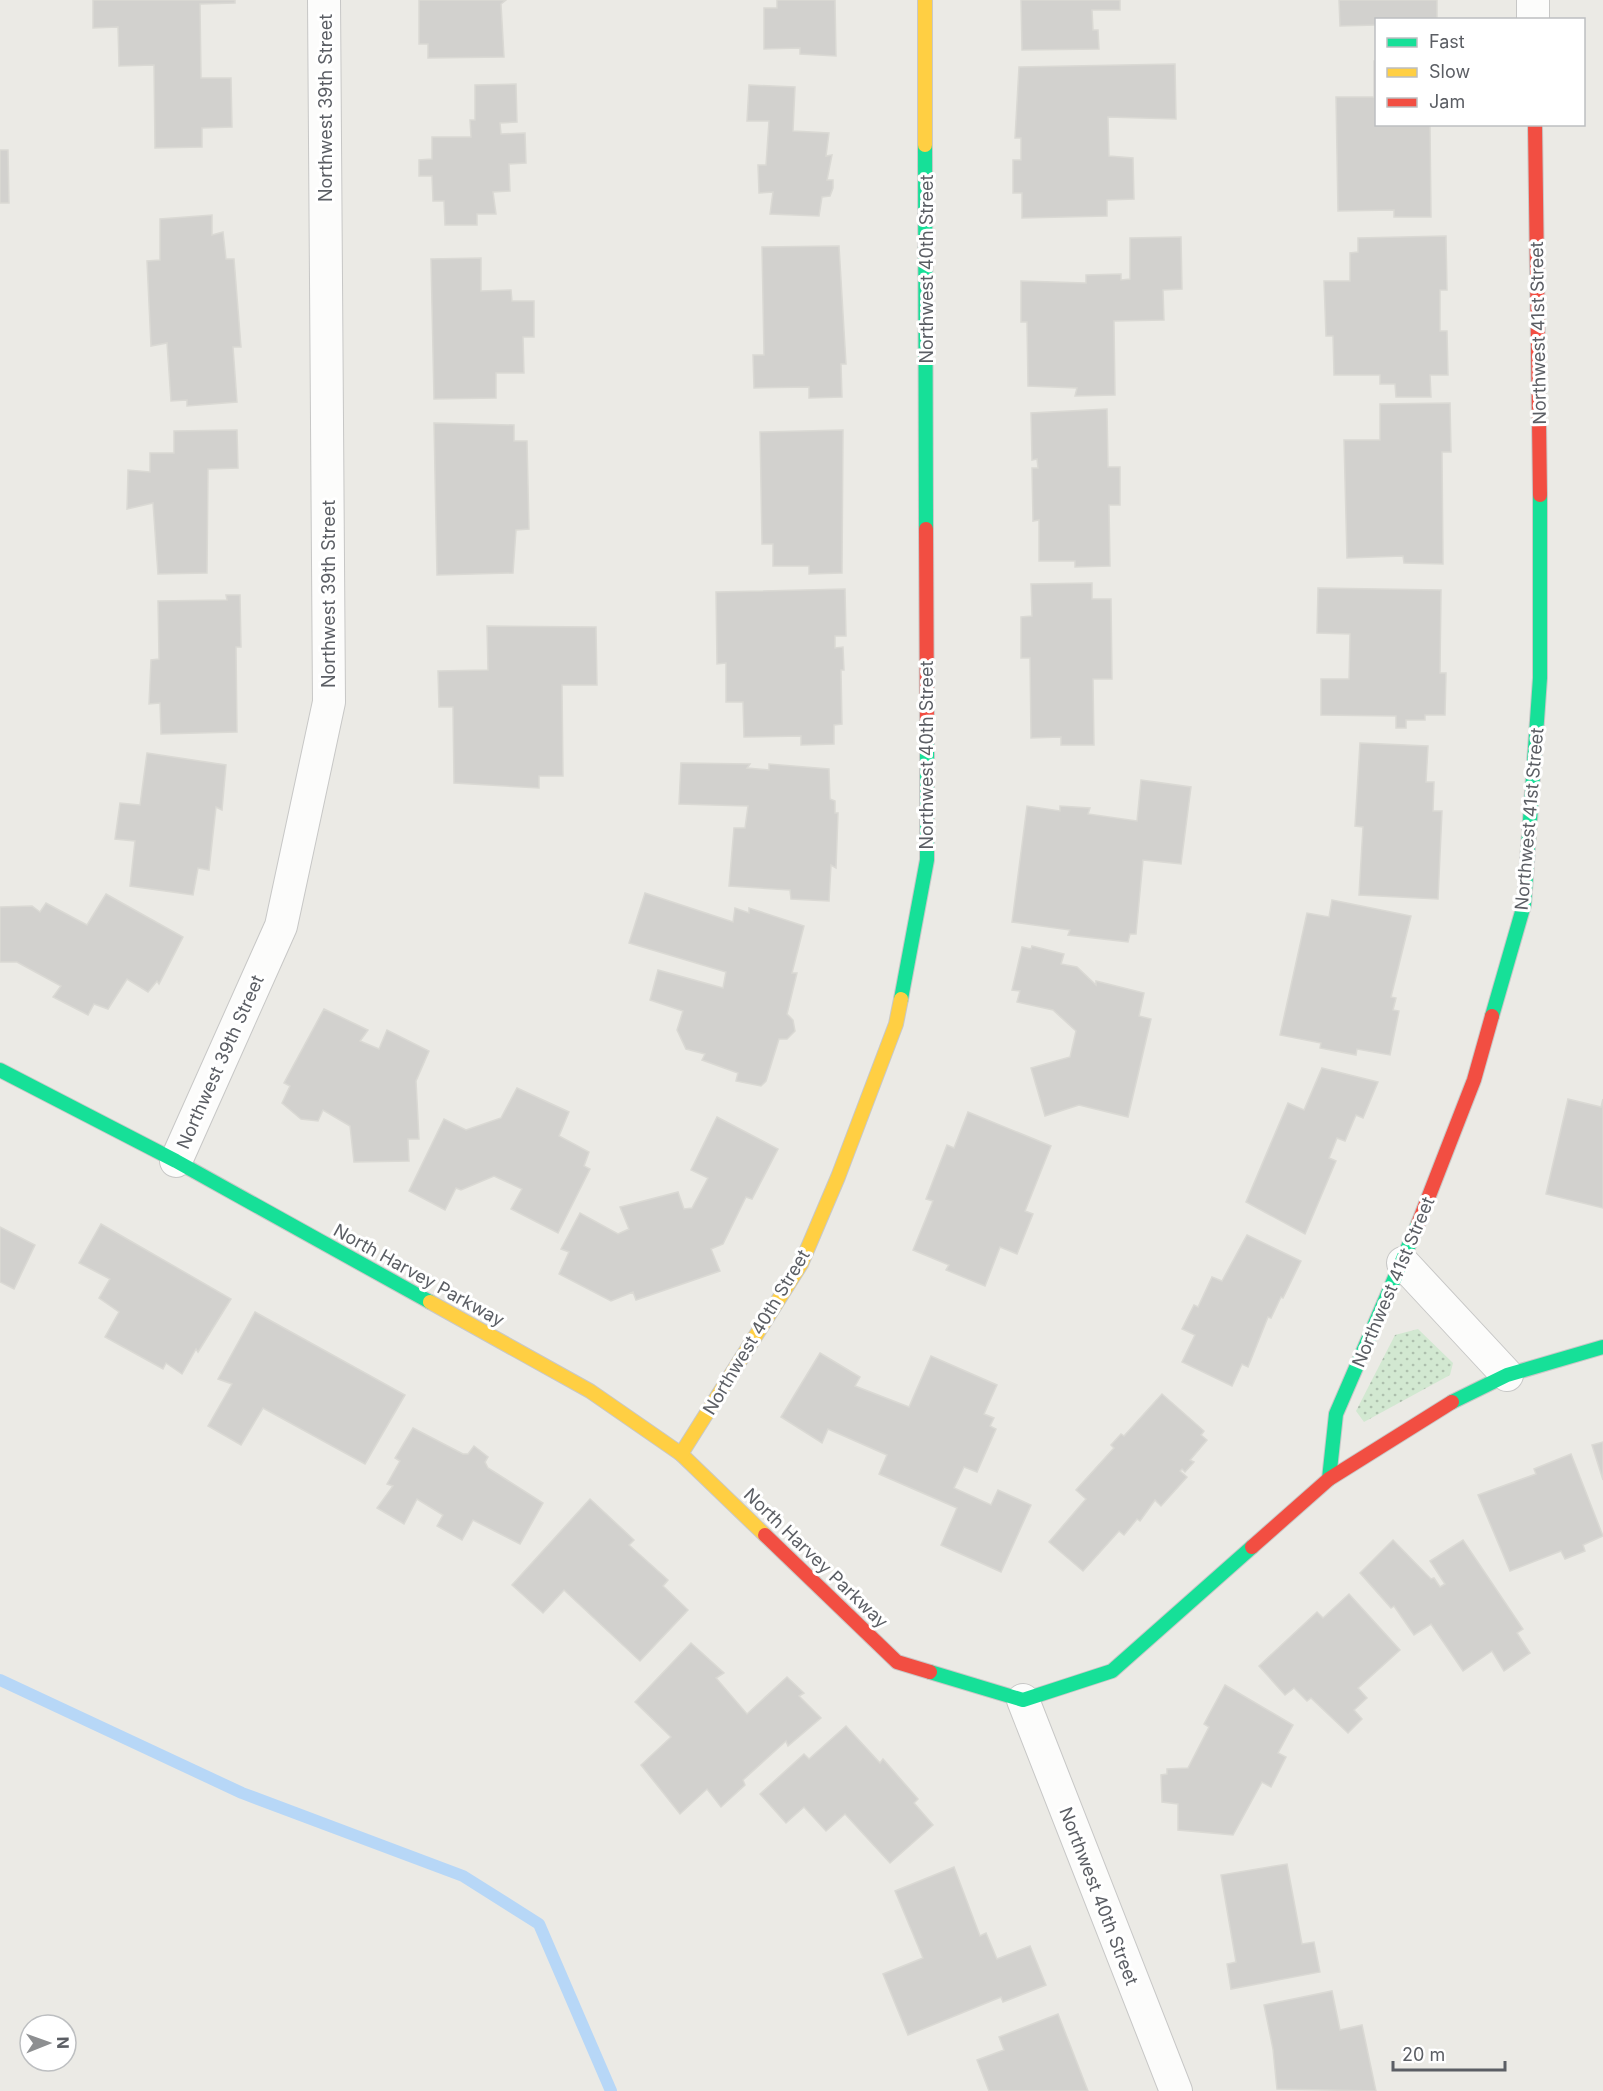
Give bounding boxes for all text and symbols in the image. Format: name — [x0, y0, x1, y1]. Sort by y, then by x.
street label: Northwest 39th Street — [315, 14, 336, 202]
legend — [1375, 18, 1585, 126]
text: Fast — [1429, 31, 1465, 52]
text: Slow — [1429, 61, 1470, 82]
text: Jam — [1429, 91, 1465, 112]
street label: Northwest 40th Street — [916, 174, 937, 363]
street label: Northwest 41st Street — [1526, 241, 1550, 425]
street label: Northwest 39th Street — [318, 500, 339, 688]
street label: Northwest 40th Street — [916, 660, 937, 849]
street label: Northwest 41st Street — [1511, 727, 1547, 911]
street label: Northwest 39th Street — [172, 972, 268, 1152]
street label: Northwest 41st Street — [1348, 1194, 1438, 1370]
street label: North Harvey Parkway — [330, 1219, 508, 1331]
street label: Northwest 40th Street — [698, 1246, 814, 1418]
street label: North Harvey Parkway — [740, 1484, 892, 1632]
street label: Northwest 40th Street — [1055, 1804, 1143, 1988]
north arrow — [18, 2013, 78, 2073]
scale bar — [1393, 2034, 1506, 2072]
text: N — [53, 2036, 73, 2049]
text: 20 m — [1402, 2044, 1445, 2065]

